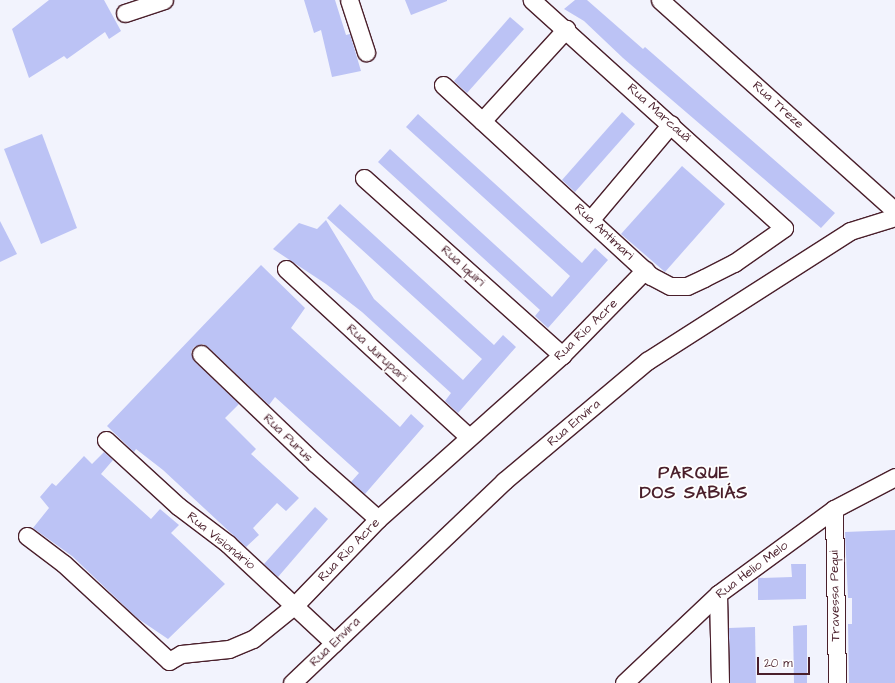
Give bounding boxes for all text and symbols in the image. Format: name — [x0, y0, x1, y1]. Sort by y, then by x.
street label: Rua Treze — [749, 78, 807, 132]
street label: Rua Marcauã — [624, 80, 694, 146]
street label: Rua Antimari — [571, 201, 637, 263]
street label: Rua Iquiri — [438, 242, 488, 290]
street label: Rua Rio Acre — [551, 296, 621, 364]
street label: Rua Jurupari — [343, 321, 411, 385]
street label: Rua Envira — [544, 396, 604, 450]
street label: Rua Purus — [260, 411, 316, 465]
district label: PARQUE DOS SABIÁS — [640, 464, 748, 504]
street label: Rua Visionário — [184, 509, 258, 573]
street label: Rua Rio Acre — [315, 515, 383, 585]
street label: Rua Helio Melo — [713, 538, 791, 602]
street label: Travessa Pequi — [826, 550, 844, 642]
street label: Rua Envira — [306, 614, 364, 670]
scale bar — [759, 649, 812, 675]
text: 20 m — [764, 655, 793, 672]

